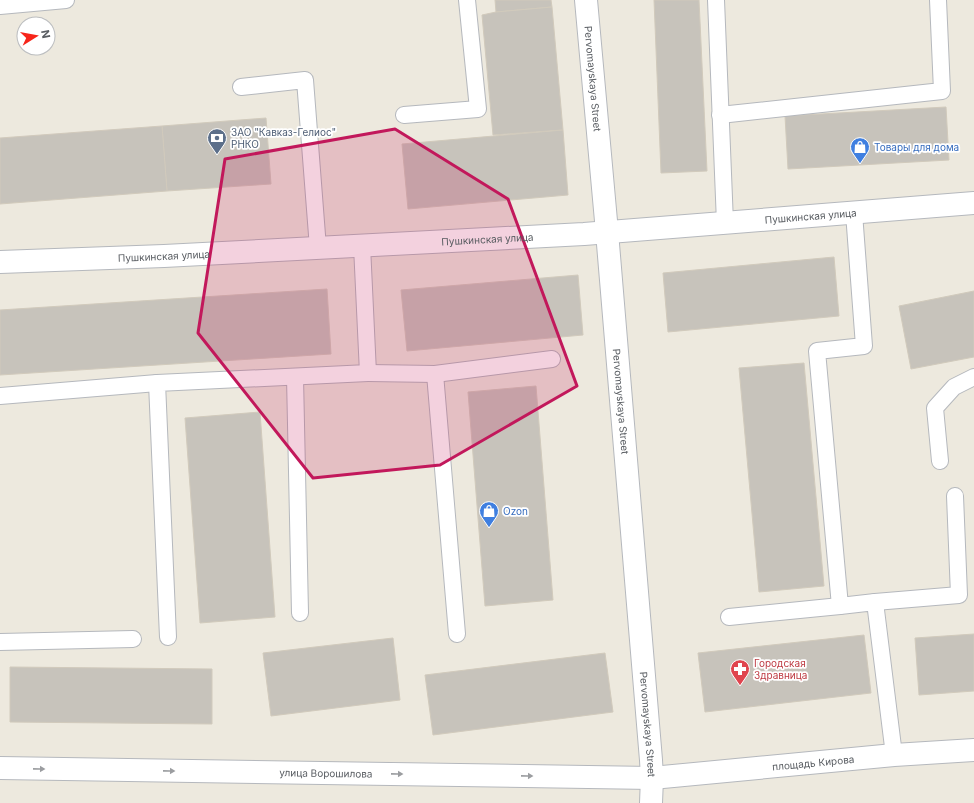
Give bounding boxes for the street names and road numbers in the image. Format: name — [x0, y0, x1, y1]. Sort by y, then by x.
street label: Pervomayskaya Street — [582, 25, 604, 133]
street label: Пушкинская улица — [764, 206, 857, 226]
street label: Пушкинская улица — [441, 231, 534, 247]
street label: Пушкинская улица — [118, 248, 210, 264]
street label: Pervomayskaya Street — [611, 348, 632, 455]
street label: Pervomayskaya Street — [638, 671, 658, 778]
street label: площадь Кирова — [772, 753, 855, 773]
street label: улица Ворошилова — [279, 766, 373, 780]

